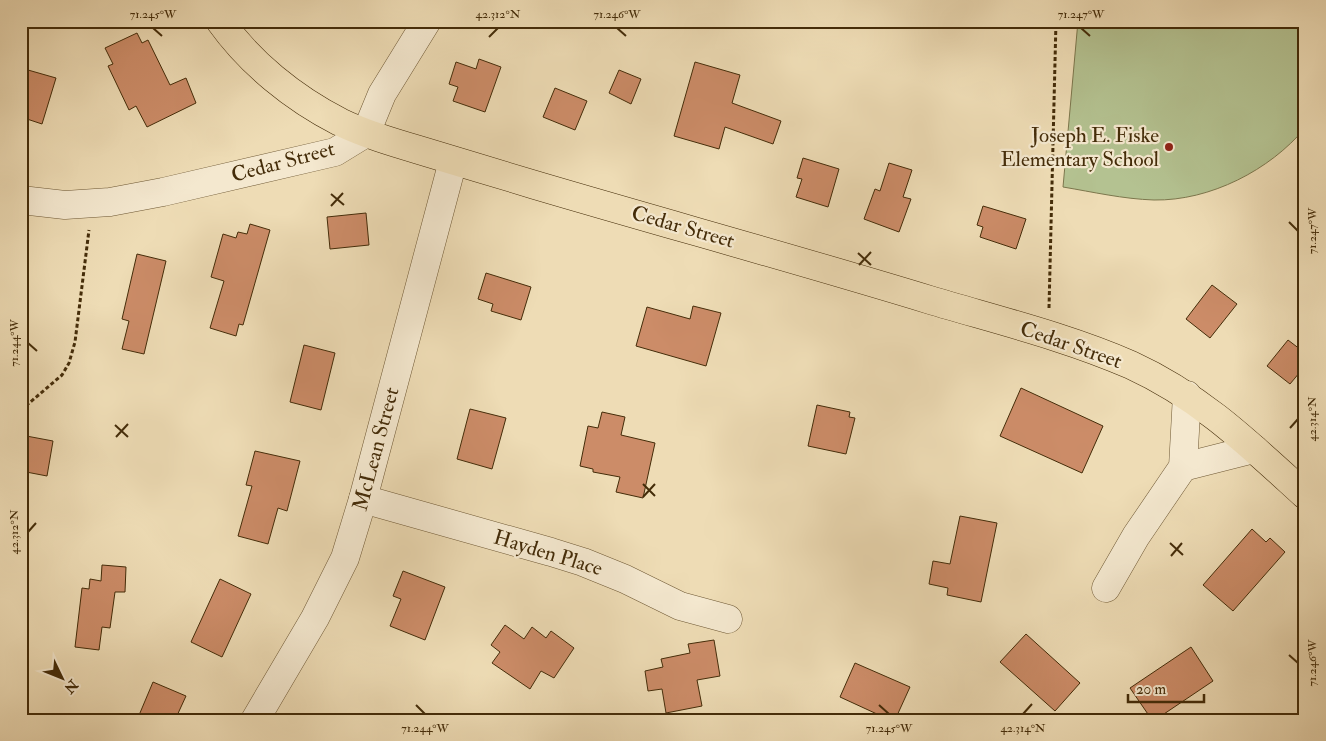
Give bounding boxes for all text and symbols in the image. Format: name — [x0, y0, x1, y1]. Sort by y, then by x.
text: 71.245°W — [130, 7, 177, 22]
text: 42.312°N — [476, 7, 521, 22]
text: 71.246°W — [593, 7, 641, 22]
text: 71.247°W — [1058, 7, 1105, 22]
place label: Joseph E. Fiske Elementary School — [1001, 122, 1160, 173]
street label: Cedar Street — [228, 135, 338, 189]
marker: Joseph E. Fiske Elementary School — [1163, 141, 1175, 153]
street label: Cedar Street — [628, 199, 738, 255]
text: 71.247°W — [1305, 207, 1320, 254]
street label: Cedar Street — [1016, 315, 1126, 375]
text: 71.244°W — [7, 318, 22, 367]
street label: McLean Street — [347, 384, 405, 514]
text: 42.314°N — [1305, 396, 1320, 442]
text: 42.312°N — [7, 509, 22, 554]
street label: Hayden Place — [490, 524, 606, 582]
text: 71.246°W — [1305, 639, 1320, 687]
north arrow — [38, 654, 88, 704]
scale bar — [1128, 671, 1205, 703]
text: N — [60, 675, 82, 697]
text: 20 m — [1136, 680, 1166, 699]
text: 71.244°W — [401, 721, 450, 736]
text: 71.245°W — [866, 721, 913, 736]
text: 42.314°N — [1000, 721, 1046, 736]

